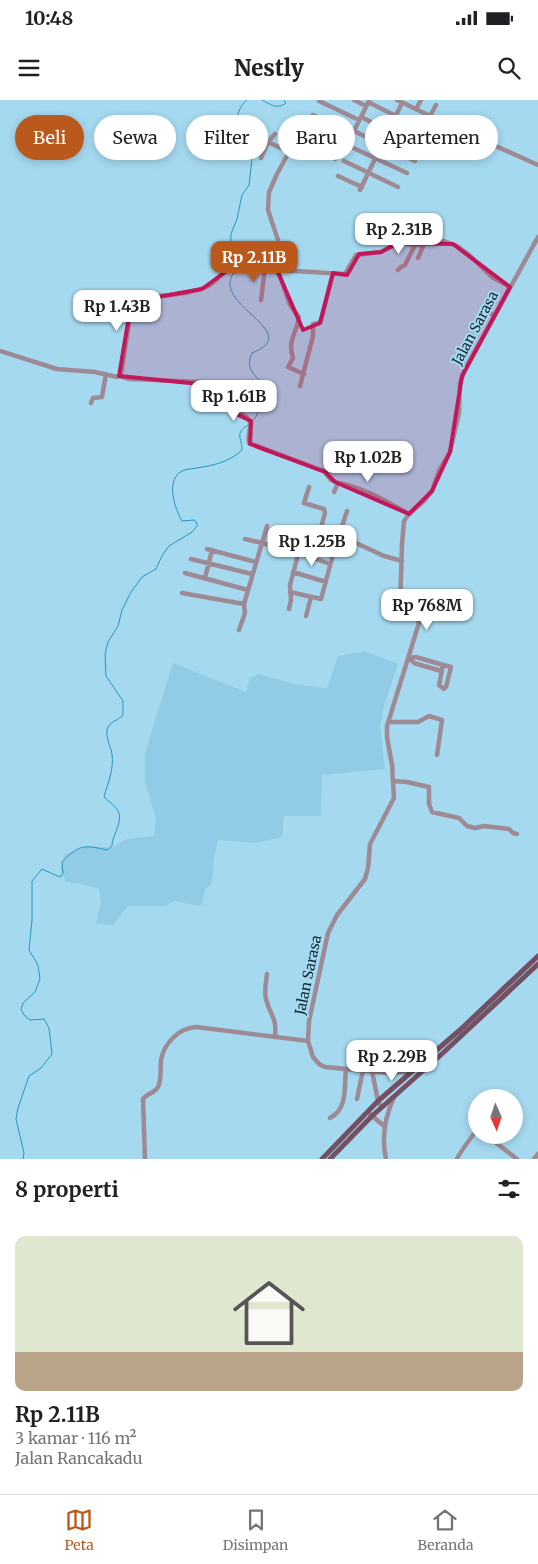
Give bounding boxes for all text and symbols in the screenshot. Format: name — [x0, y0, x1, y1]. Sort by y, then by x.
text: 10:48 — [25, 6, 73, 30]
icon: menu — [15, 54, 43, 82]
text: Nestly — [234, 54, 304, 82]
icon: search — [495, 54, 523, 82]
chip: Beli — [15, 115, 84, 160]
chip: Sewa — [94, 115, 176, 160]
chip: Filter — [186, 115, 268, 160]
chip: Baru — [278, 115, 355, 160]
chip: Apartemen — [365, 115, 498, 160]
pin: Rp 2.31B — [347, 212, 451, 255]
text: Rp 2.31B — [366, 219, 432, 239]
pin: Rp 2.11B — [202, 240, 306, 283]
text: Rp 2.11B — [222, 247, 286, 267]
street label: Jalan Sarasa — [448, 287, 502, 369]
pin: Rp 1.43B — [65, 290, 169, 332]
text: Rp 1.43B — [84, 296, 150, 316]
pin: Rp 1.61B — [182, 380, 286, 422]
text: Rp 1.61B — [202, 386, 266, 406]
pin: Rp 1.02B — [316, 440, 420, 483]
text: Rp 1.02B — [334, 447, 402, 467]
pin: Rp 1.25B — [260, 524, 364, 567]
text: Rp 1.25B — [279, 531, 345, 551]
pin: Rp 768M — [381, 588, 473, 631]
text: Rp 768M — [392, 595, 462, 615]
street label: Jalan Sarasa — [291, 933, 325, 1018]
pin: Rp 2.29B — [340, 1040, 444, 1082]
text: Rp 2.29B — [357, 1046, 427, 1066]
north arrow — [468, 1089, 522, 1144]
map controls — [468, 1089, 523, 1144]
icon: filters — [495, 1175, 523, 1203]
text: 8 properti — [15, 1176, 119, 1203]
icon: home — [224, 1268, 314, 1358]
text: Rp 2.11B — [15, 1401, 100, 1428]
text: 3 kamar · 116 m² — [15, 1428, 136, 1448]
text: Jalan Rancakadu — [15, 1448, 142, 1468]
tab: Peta — [65, 1506, 94, 1554]
tab: Disimpan — [223, 1506, 288, 1554]
tab: Beranda — [417, 1506, 473, 1554]

